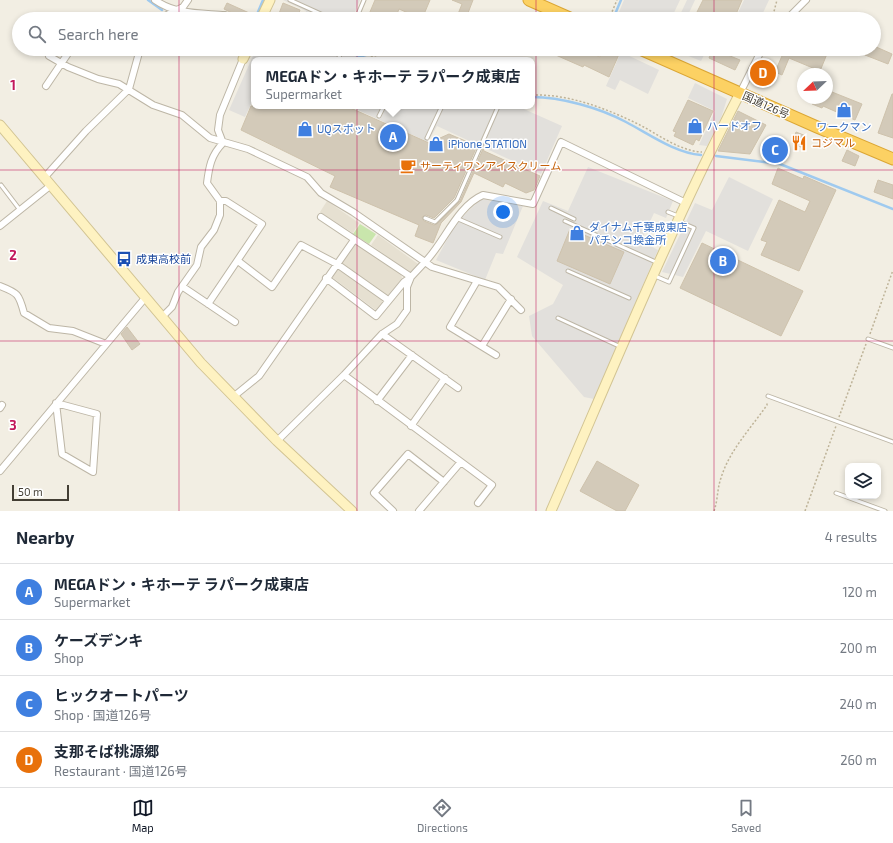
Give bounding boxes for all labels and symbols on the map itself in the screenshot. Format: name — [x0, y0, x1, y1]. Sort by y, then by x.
pin: D — [750, 58, 776, 88]
north arrow — [797, 68, 833, 104]
text: 1 — [10, 77, 16, 93]
street label: 国道126号 — [741, 88, 792, 121]
shop icon: ワークマン — [835, 101, 853, 119]
shop icon: ハードオフ — [686, 117, 704, 135]
place label: ハードオフ — [707, 119, 762, 132]
shop icon: UQスポット — [296, 120, 314, 138]
place label: ワークマン — [817, 120, 872, 133]
place label: UQスポット — [317, 122, 376, 136]
pin: A — [380, 122, 406, 152]
restaurant icon: コジマル — [790, 134, 808, 152]
shop icon: iPhone STATION — [427, 135, 445, 153]
pin: C — [762, 135, 788, 165]
place label: コジマル — [811, 136, 855, 149]
place label: iPhone STATION — [448, 137, 527, 150]
cafe icon: サーティワンアイスクリーム — [399, 157, 417, 175]
place label: サーティワンアイスクリーム — [420, 159, 561, 172]
your location — [493, 202, 513, 222]
place label: ダイナム千葉成東店 パチンコ換金所 — [589, 220, 687, 246]
shop icon: ダイナム千葉成東店 パチンコ換金所 — [568, 224, 586, 242]
pin: B — [710, 246, 736, 276]
text: 2 — [9, 247, 17, 263]
bus stop icon: 成東高校前 — [115, 250, 133, 268]
place label: 成東高校前 — [136, 252, 191, 265]
text: 3 — [9, 417, 17, 433]
scale bar — [12, 483, 69, 502]

